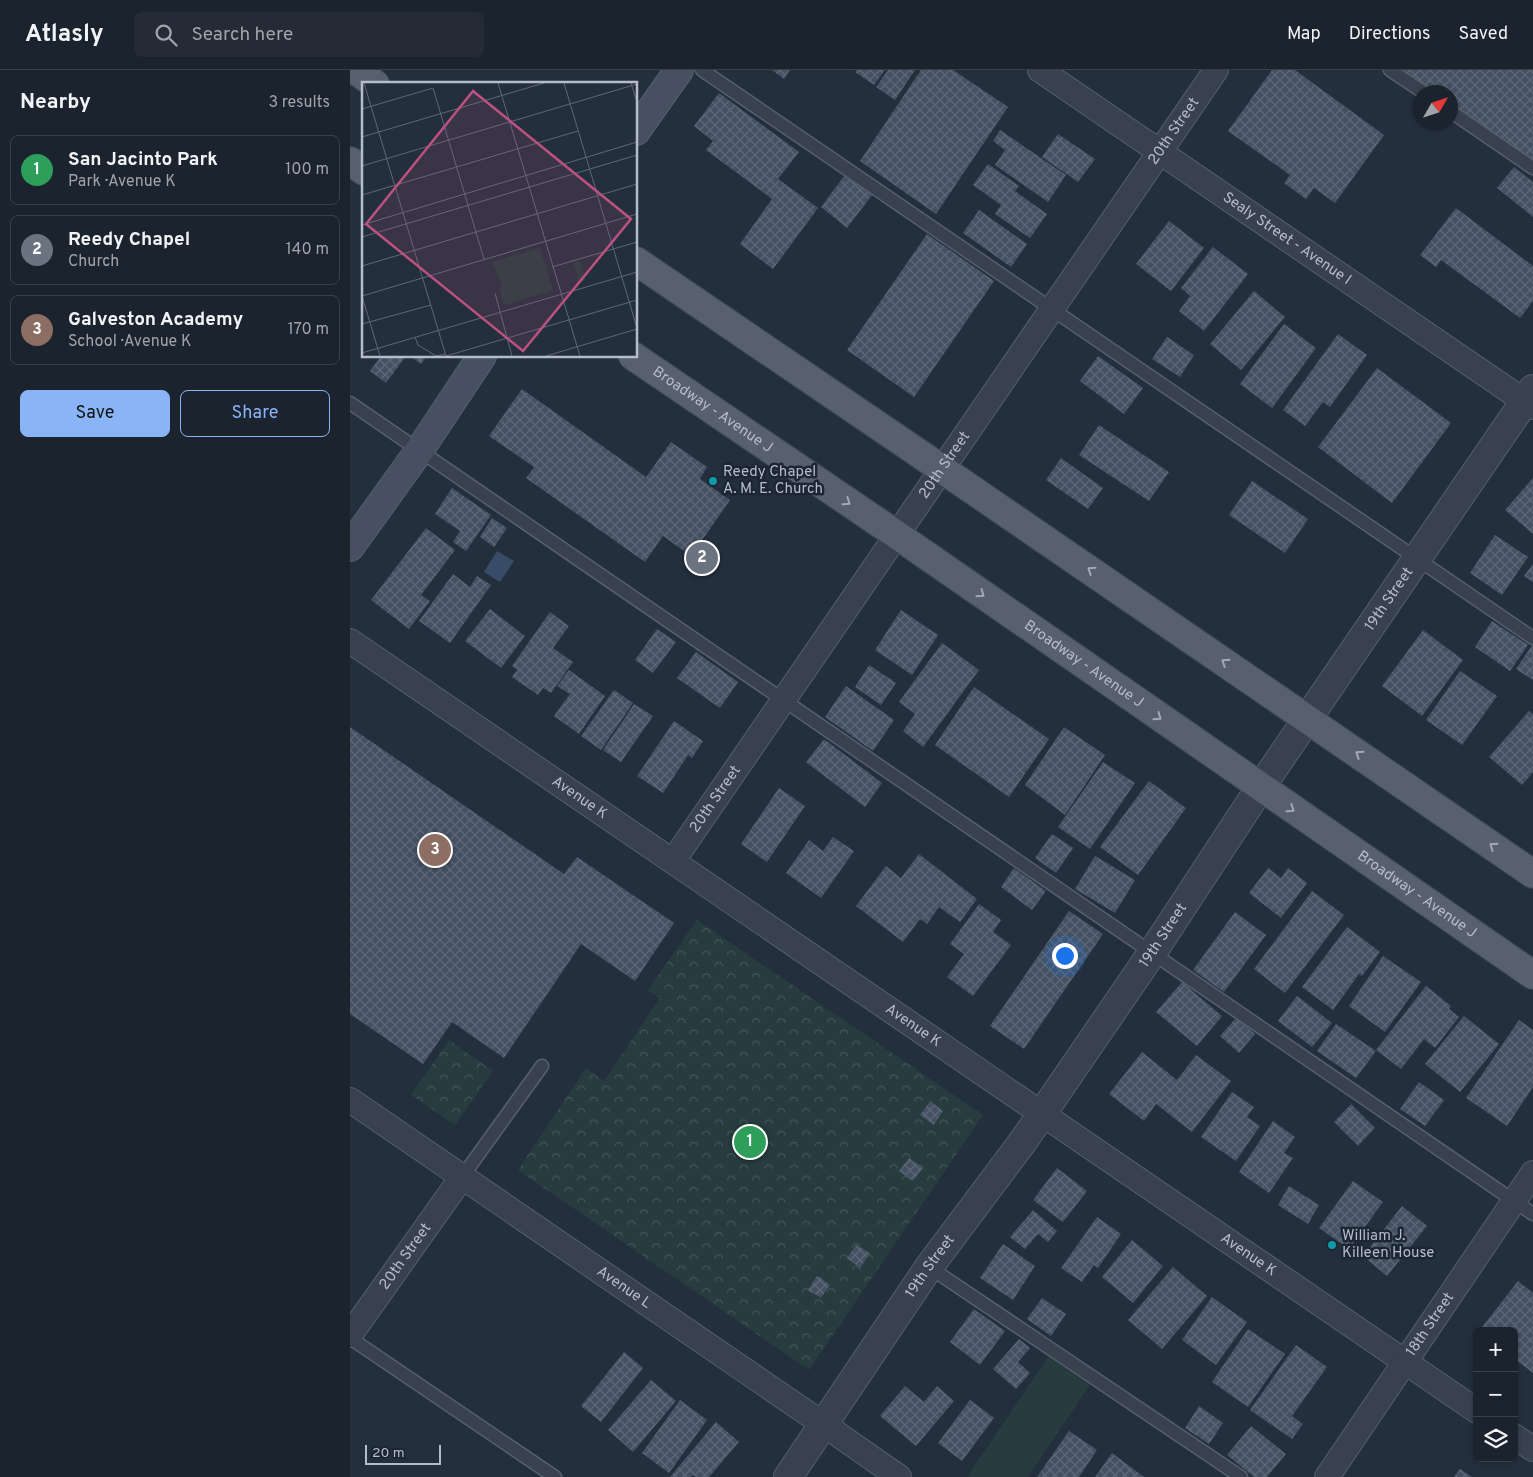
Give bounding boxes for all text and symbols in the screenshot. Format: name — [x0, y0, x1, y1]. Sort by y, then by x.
search box — [134, 12, 484, 57]
text: Atlasly — [25, 20, 104, 50]
icon: search — [152, 21, 180, 49]
text: Search here — [192, 23, 293, 47]
text: Map — [1287, 23, 1321, 46]
text: Directions — [1349, 23, 1431, 46]
text: Saved — [1459, 23, 1508, 46]
inset map — [362, 82, 638, 358]
north arrow — [1413, 85, 1458, 130]
text: Nearby — [20, 89, 91, 116]
text: 3 results — [268, 93, 330, 113]
street label: 20th Street — [1144, 94, 1204, 169]
text: San Jacinto Park — [68, 148, 218, 172]
text: 1 — [34, 160, 40, 180]
text: 100 m — [285, 160, 329, 180]
text: Park · Avenue K — [68, 172, 176, 192]
street label: Sealy Street - Avenue I — [1219, 188, 1355, 289]
text: Reedy Chapel — [68, 228, 190, 252]
text: 2 — [32, 240, 42, 260]
text: 140 m — [286, 240, 329, 260]
text: Church — [68, 252, 119, 272]
text: Galveston Academy — [68, 308, 243, 332]
text: 3 — [32, 320, 42, 340]
text: 170 m — [288, 320, 329, 340]
text: School · Avenue K — [68, 332, 192, 352]
street label: Broadway - Avenue J — [649, 362, 776, 457]
button: Save — [20, 390, 170, 437]
button: Share — [180, 390, 330, 437]
street label: 20th Street — [915, 428, 974, 503]
place label: Reedy Chapel A. M. E. Church — [723, 463, 823, 499]
marker: Reedy Chapel A. M. E. Church — [707, 475, 719, 487]
one-way arrow — [842, 496, 851, 505]
pin: 2 — [686, 539, 718, 577]
street label: 19th Street — [1361, 564, 1418, 635]
one-way arrow — [1087, 567, 1097, 576]
one-way arrow — [975, 588, 985, 597]
street label: Broadway - Avenue J — [1020, 616, 1147, 712]
one-way arrow — [1221, 659, 1231, 668]
one-way arrow — [1152, 711, 1162, 720]
one-way arrow — [1355, 751, 1365, 760]
street label: 20th Street — [686, 762, 745, 836]
street label: Avenue K — [548, 772, 611, 824]
one-way arrow — [1286, 803, 1295, 812]
pin: 3 — [419, 831, 451, 869]
one-way arrow — [1489, 843, 1499, 852]
street label: Broadway - Avenue J — [1353, 847, 1480, 943]
street label: 19th Street — [1135, 900, 1191, 971]
your location — [1052, 943, 1078, 969]
street label: Avenue K — [881, 1000, 945, 1052]
pin: 1 — [734, 1123, 766, 1161]
street label: 20th Street — [375, 1220, 436, 1294]
place label: William J. Killeen House — [1342, 1227, 1434, 1263]
street label: Avenue K — [1217, 1229, 1280, 1281]
street label: 19th Street — [901, 1231, 959, 1302]
marker: William J. Killeen House — [1326, 1239, 1338, 1251]
street label: Avenue L — [593, 1262, 655, 1313]
street label: 18th Street — [1402, 1289, 1459, 1360]
map controls — [1473, 1327, 1518, 1462]
button: + — [1473, 1327, 1518, 1372]
button: − — [1473, 1372, 1518, 1417]
button: layers — [1473, 1417, 1518, 1462]
scale bar — [365, 1442, 441, 1465]
text: 20 m — [372, 1445, 405, 1462]

